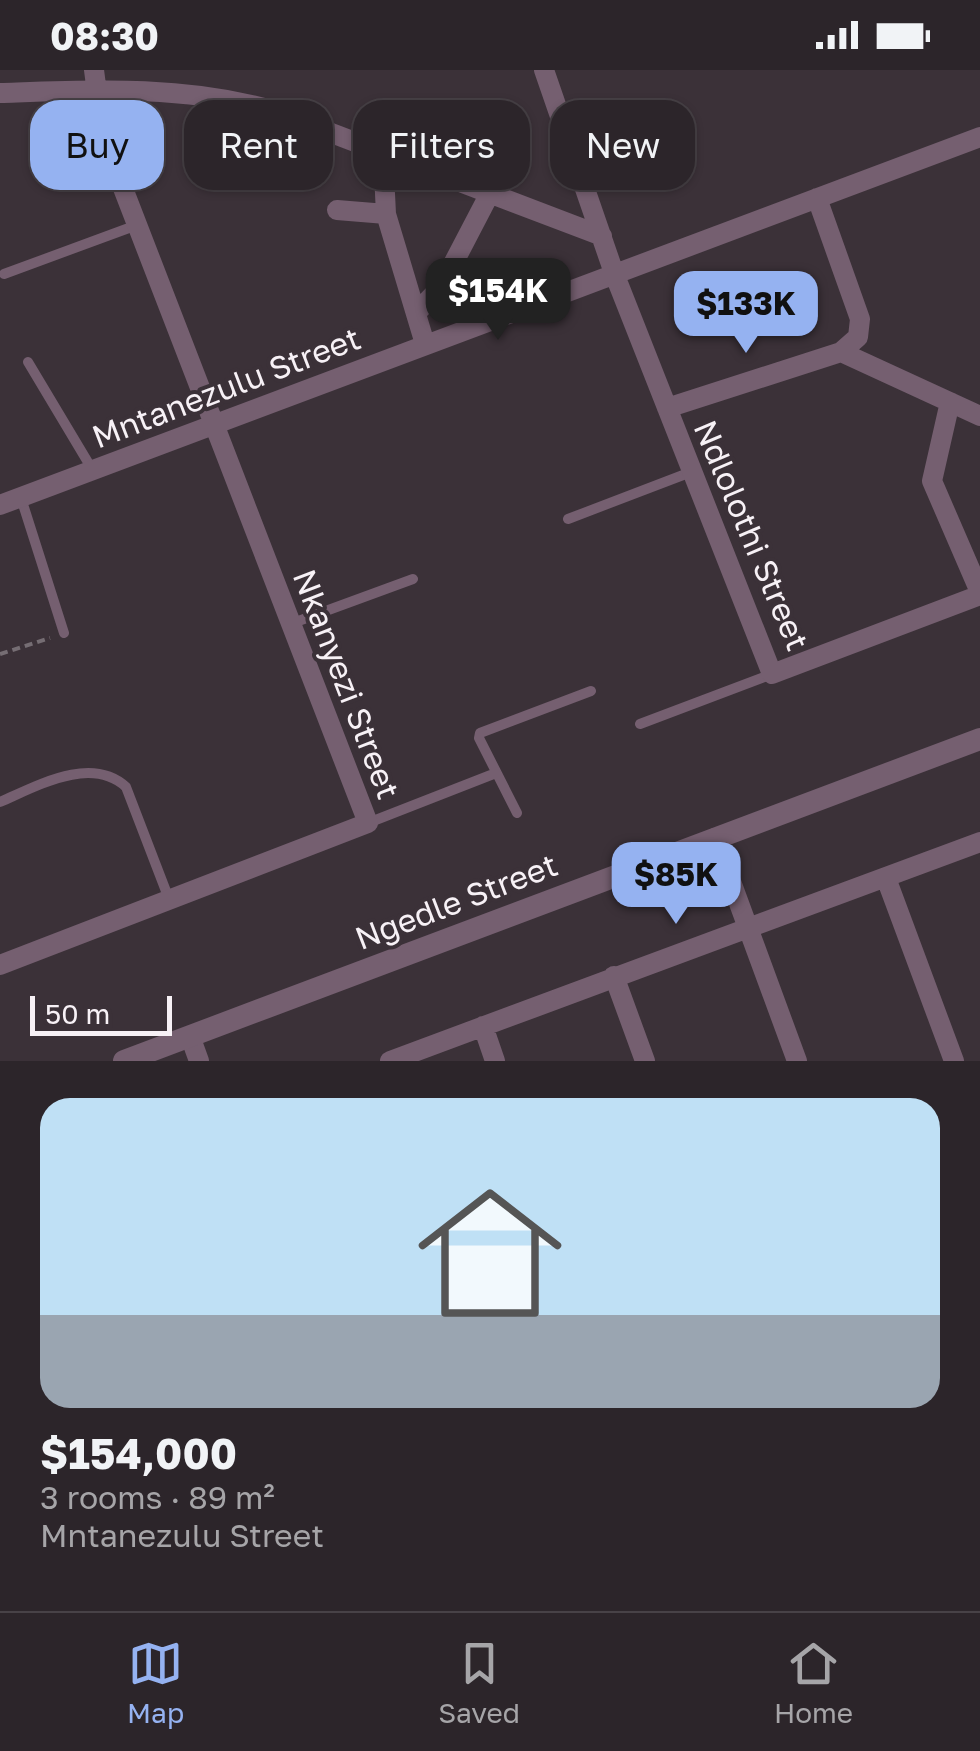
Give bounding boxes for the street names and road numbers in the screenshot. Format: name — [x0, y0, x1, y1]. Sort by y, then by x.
street label: Mntanezulu Street — [87, 318, 365, 456]
street label: Ndlolothi Street — [686, 414, 818, 656]
street label: Nkanyezi Street — [286, 564, 408, 804]
street label: Ngedle Street — [350, 845, 562, 957]

